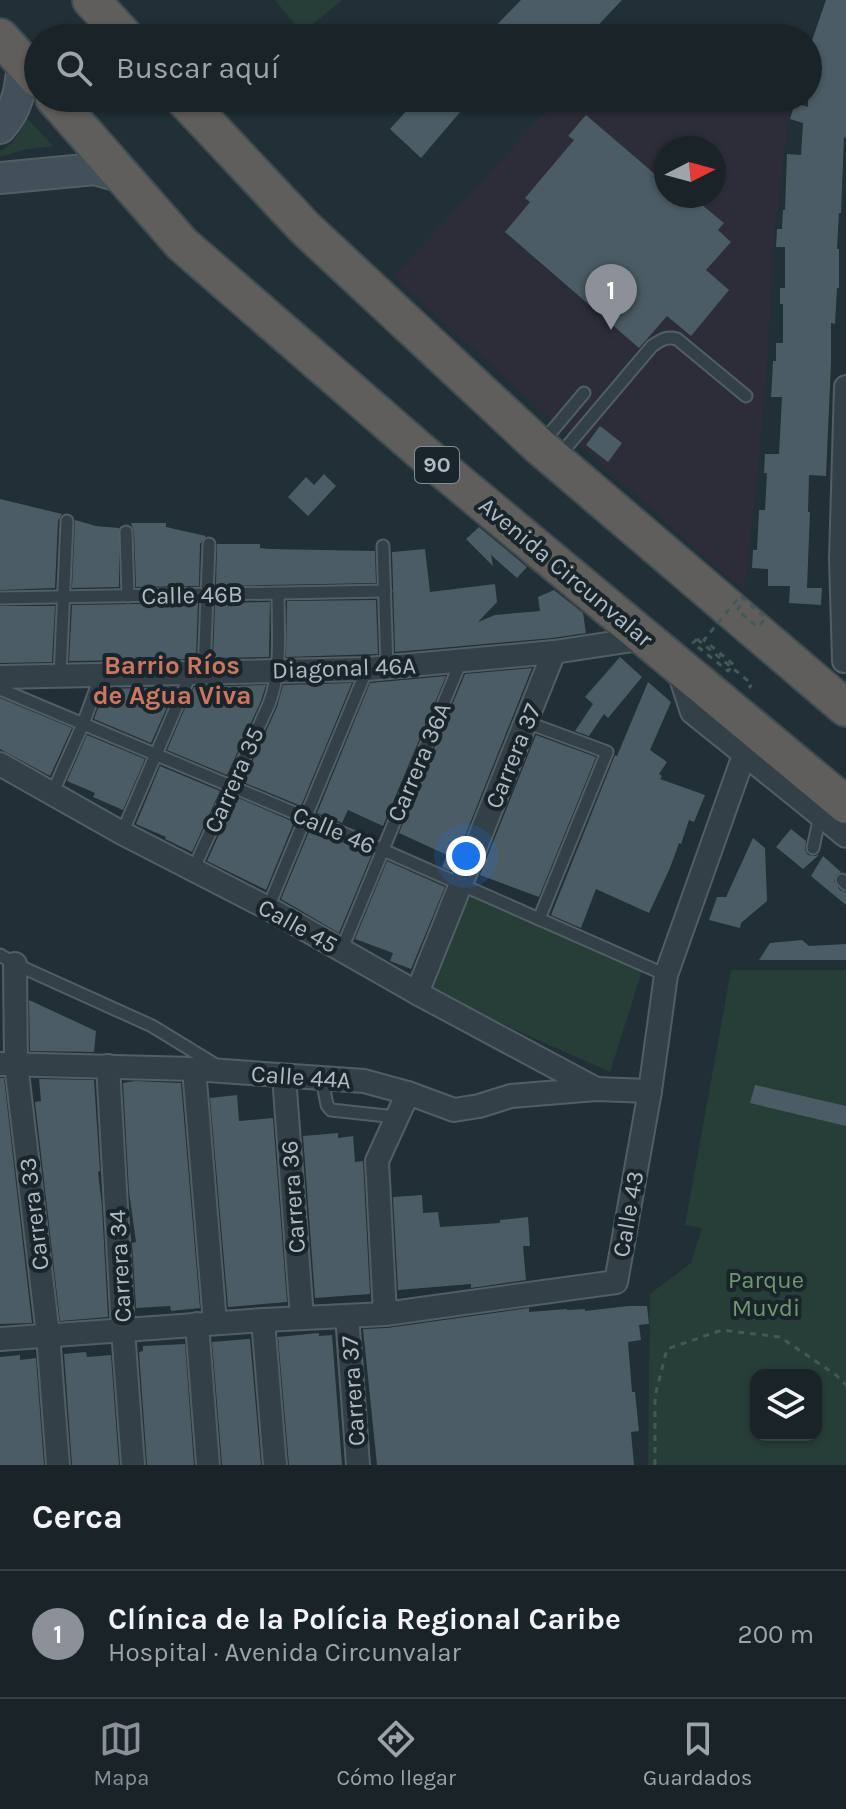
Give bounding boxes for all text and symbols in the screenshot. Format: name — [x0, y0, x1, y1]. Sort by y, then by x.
search box — [24, 24, 822, 112]
icon: search — [52, 46, 96, 90]
text: Buscar aquí — [116, 50, 280, 86]
north arrow — [654, 136, 726, 208]
pin: 1 — [585, 264, 637, 330]
road number: 90 — [415, 447, 459, 483]
street label: Avenida Circunvalar — [473, 491, 659, 653]
street label: Calle 46B — [141, 580, 243, 610]
district label: Barrio Ríos de Agua Viva — [93, 650, 251, 711]
street label: Diagonal 46A — [272, 651, 417, 685]
street label: Carrera 36A — [381, 698, 457, 826]
street label: Carrera 37 — [479, 699, 547, 813]
street label: Carrera 35 — [198, 723, 270, 837]
street label: Calle 46 — [289, 800, 379, 860]
your location — [446, 836, 486, 876]
street label: Calle 45 — [253, 893, 343, 959]
street label: Calle 44A — [250, 1060, 352, 1094]
street label: Carrera 36 — [275, 1140, 311, 1254]
street label: Carrera 33 — [13, 1156, 55, 1272]
street label: Calle 43 — [607, 1169, 649, 1259]
street label: Carrera 34 — [103, 1209, 137, 1323]
park label: Parque Muvdi — [728, 1266, 804, 1322]
street label: Carrera 37 — [335, 1335, 371, 1447]
map controls — [750, 1369, 822, 1441]
button: layers — [750, 1369, 822, 1441]
text: Cerca — [32, 1497, 123, 1537]
text: Clínica de la Polícia Regional Caribe — [108, 1601, 621, 1637]
text: 1 — [53, 1619, 63, 1650]
text: 200 m — [738, 1619, 814, 1650]
text: Hospital · Avenida Circunvalar — [108, 1637, 461, 1668]
tab: Mapa — [94, 1717, 149, 1791]
tab: Cómo llegar — [336, 1717, 456, 1791]
tab: Guardados — [643, 1717, 752, 1791]

